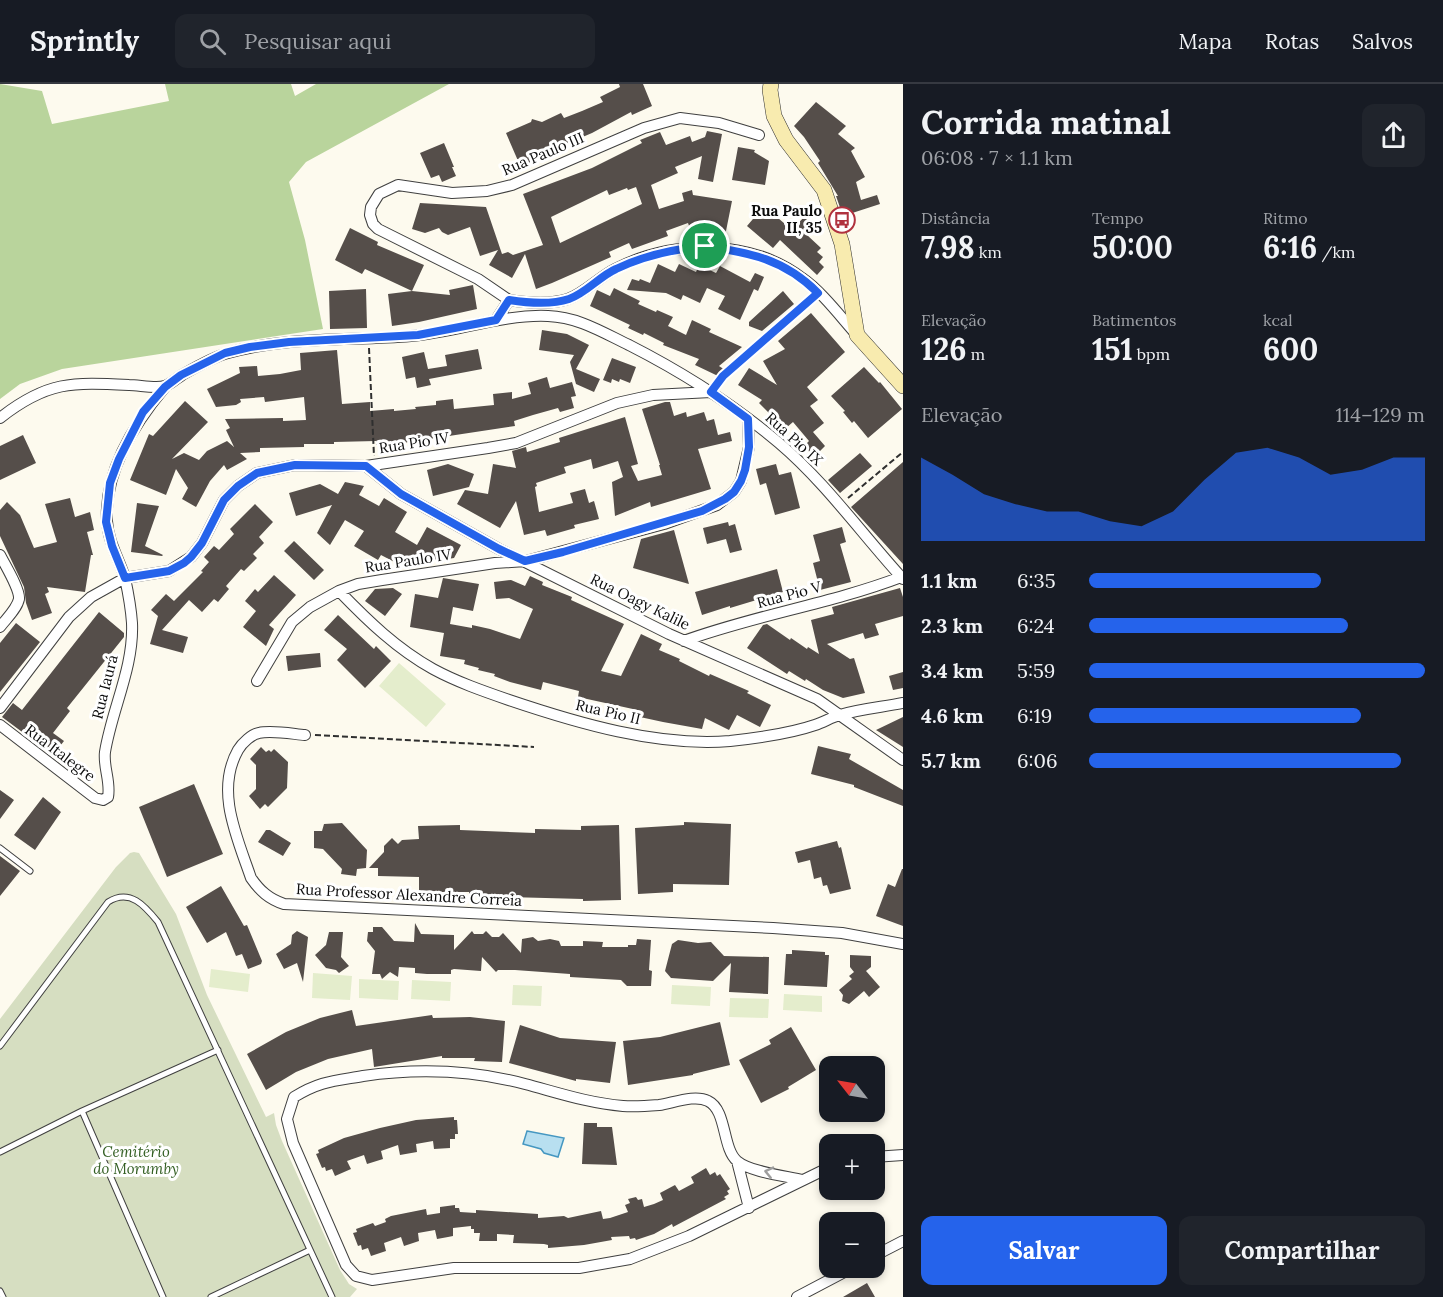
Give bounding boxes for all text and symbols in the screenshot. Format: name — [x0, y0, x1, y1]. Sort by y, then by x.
search box — [175, 14, 595, 68]
text: Sprintly — [30, 23, 139, 59]
icon: search — [196, 25, 229, 58]
text: Pesquisar aqui — [244, 27, 391, 55]
text: Mapa — [1179, 28, 1232, 55]
text: Rotas — [1265, 28, 1319, 55]
text: Salvos — [1352, 28, 1413, 55]
text: Corrida matinal — [921, 101, 1171, 143]
button: share — [1362, 104, 1425, 167]
street label: Rua Paulo III — [499, 128, 587, 179]
text: 06:08 · 7 × 1.1 km — [921, 145, 1073, 170]
place label: Rua Paulo II, 35 — [751, 201, 823, 237]
bus stop icon: Rua Paulo II, 35 — [827, 205, 857, 235]
text: Distância — [921, 208, 990, 228]
text: Tempo — [1092, 208, 1143, 228]
text: Ritmo — [1263, 208, 1308, 228]
pin — [679, 220, 730, 271]
text: 7.98 — [921, 228, 975, 266]
text: 50:00 — [1092, 228, 1173, 266]
text: 6:16 — [1263, 228, 1317, 266]
icon: arrive — [688, 229, 721, 262]
text: km — [975, 242, 1002, 262]
text: /km — [1317, 242, 1355, 262]
text: Elevação — [921, 310, 986, 330]
text: Batimentos — [1092, 310, 1176, 330]
text: kcal — [1263, 310, 1293, 330]
text: 126 — [921, 330, 966, 368]
text: 151 — [1092, 330, 1133, 368]
text: 600 — [1263, 330, 1318, 368]
text: m — [966, 344, 985, 364]
text: bpm — [1133, 344, 1170, 364]
text: Elevação — [921, 402, 1002, 427]
text: 114–129 m — [1336, 402, 1425, 427]
street label: Rua Pio IX — [762, 408, 827, 470]
street label: Rua Pio IV — [377, 427, 452, 457]
street label: Rua Paulo IV — [363, 544, 454, 577]
text: 1.1 km — [921, 568, 977, 593]
text: 6:35 — [1017, 568, 1056, 593]
street label: Rua Oagy Kalile — [587, 569, 693, 634]
street label: Rua Pio V — [755, 577, 824, 612]
text: 2.3 km — [921, 613, 983, 638]
text: 6:24 — [1017, 613, 1055, 638]
street label: Rua Iaurá — [87, 652, 122, 721]
text: 3.4 km — [921, 658, 983, 683]
text: 5:59 — [1017, 658, 1055, 683]
street label: Rua Pio II — [574, 695, 642, 728]
text: 4.6 km — [921, 703, 984, 728]
text: 6:19 — [1017, 703, 1052, 728]
street label: Rua Italegre — [21, 720, 99, 785]
text: 5.7 km — [921, 748, 981, 773]
text: 6:06 — [1017, 748, 1058, 773]
street label: Rua Professor Alexandre Correia — [295, 879, 523, 910]
north arrow — [819, 1056, 885, 1122]
map controls — [819, 1056, 885, 1278]
button: + — [819, 1134, 885, 1200]
park label: Cemitério do Morumby — [93, 1142, 179, 1178]
one-way arrow — [765, 1166, 775, 1179]
button: − — [819, 1212, 885, 1278]
button: Salvar — [921, 1216, 1167, 1285]
button: Compartilhar — [1179, 1216, 1425, 1285]

